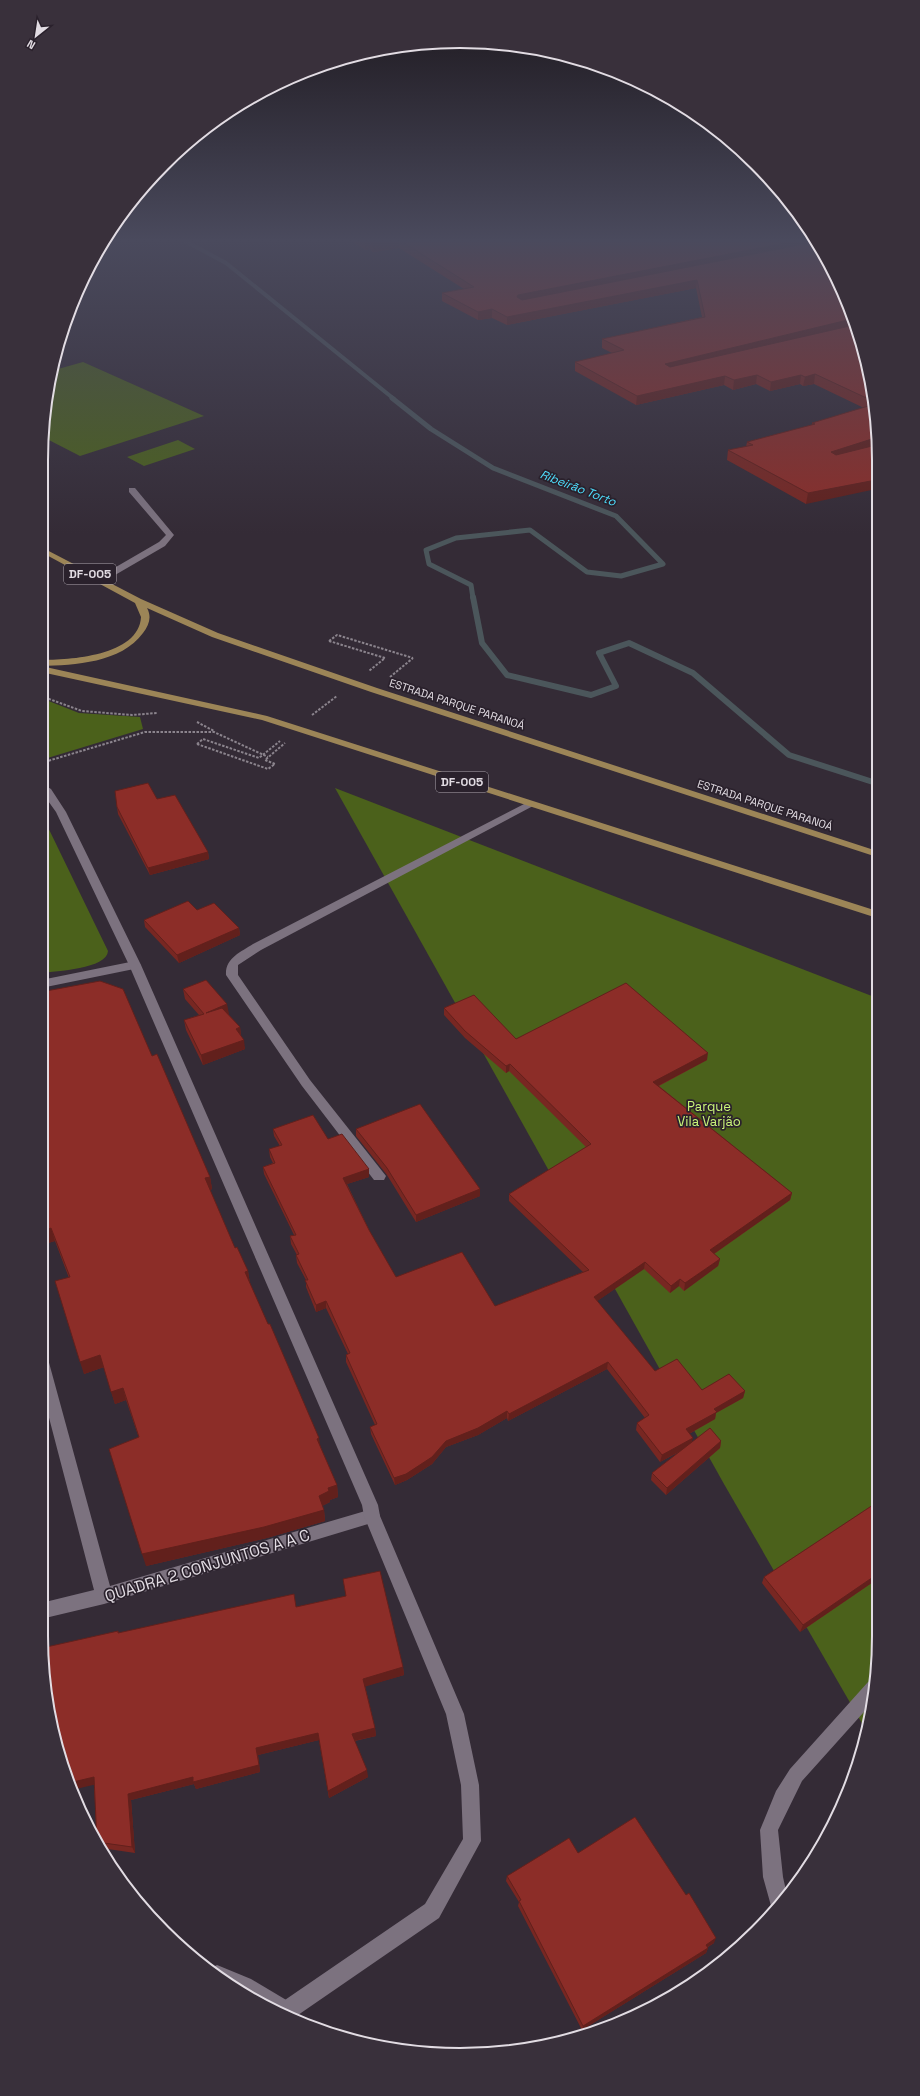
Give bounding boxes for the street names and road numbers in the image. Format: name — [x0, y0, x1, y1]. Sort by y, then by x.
road number: DF-005 — [64, 564, 116, 584]
street label: ESTRADA PARQUE PARANOÁ — [388, 675, 527, 733]
road number: DF-005 — [436, 772, 488, 792]
street label: ESTRADA PARQUE PARANOÁ — [696, 776, 835, 834]
street label: QUADRA 2 CONJUNTOS A A C — [102, 1524, 312, 1607]

